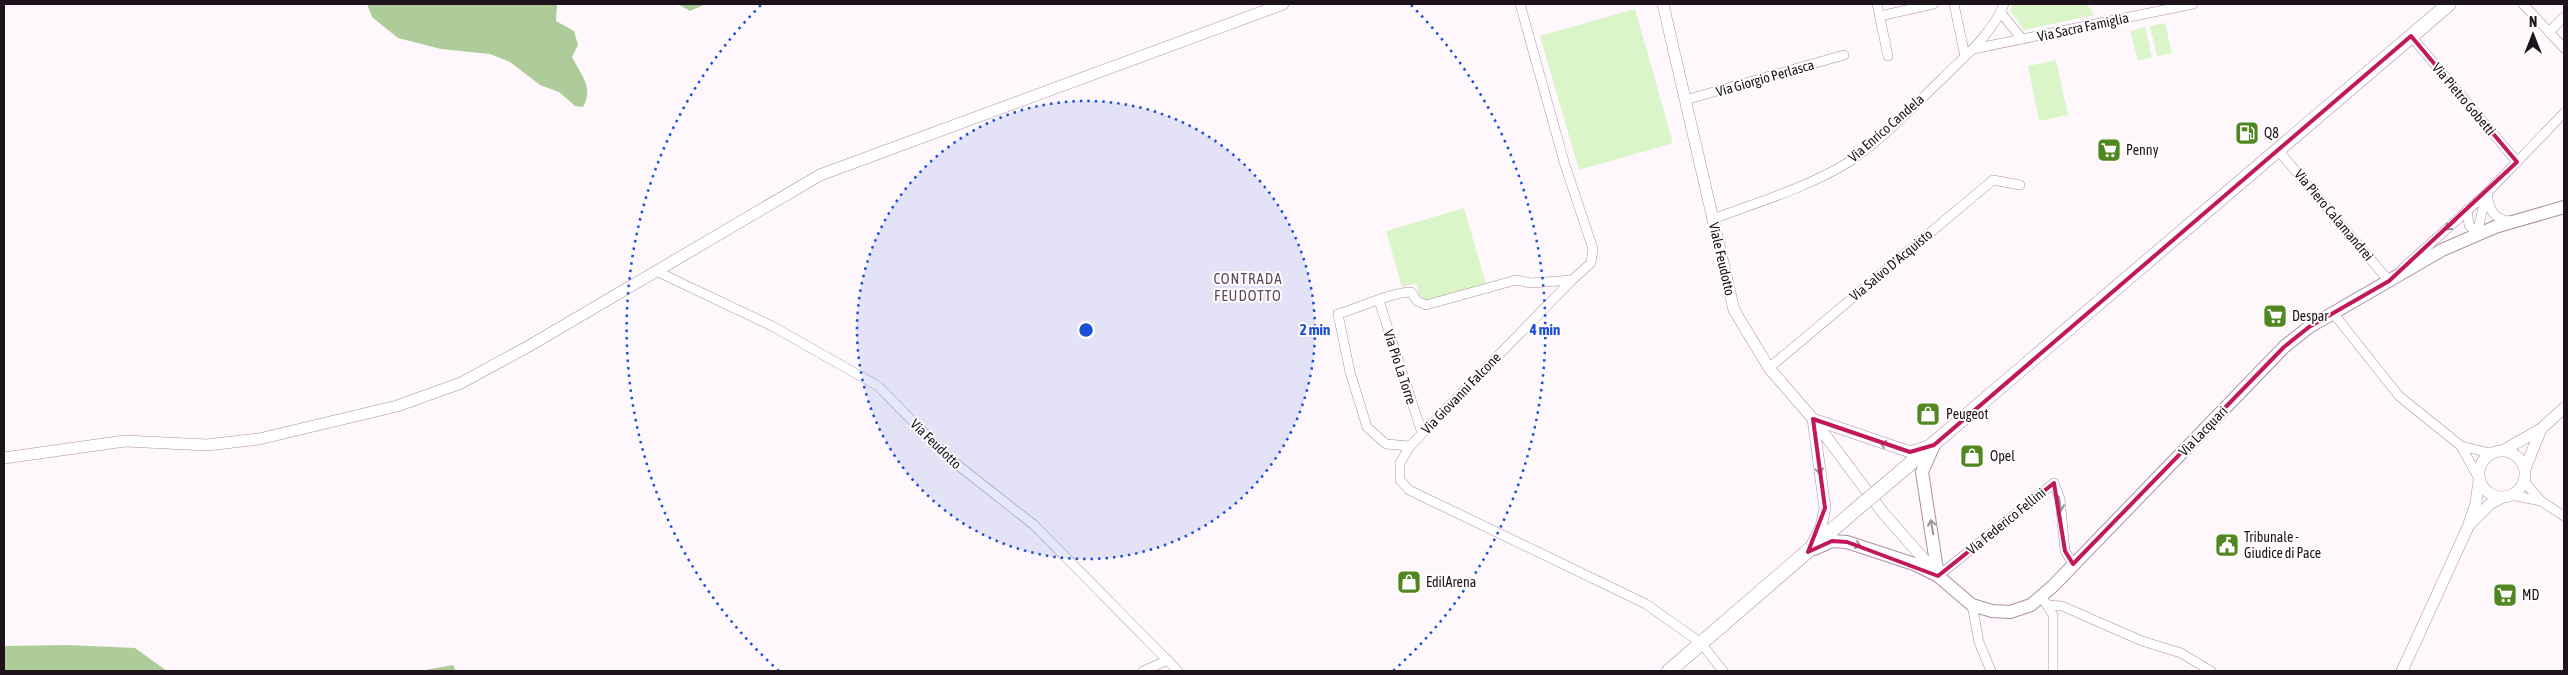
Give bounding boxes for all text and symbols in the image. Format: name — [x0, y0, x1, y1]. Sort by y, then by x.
street label: Via Sacra Famiglia — [2036, 10, 2130, 44]
north arrow — [2508, 10, 2558, 60]
text: N — [2529, 14, 2537, 30]
street label: Via Giorgio Perlasca — [1714, 56, 1816, 100]
street label: Via Pietro Gobetti — [2429, 60, 2499, 138]
street label: Via Enrico Candela — [1845, 91, 1927, 165]
fuel station icon: Q8 — [2234, 120, 2260, 146]
place label: Q8 — [2264, 125, 2279, 141]
supermarket icon: Penny — [2096, 137, 2122, 163]
place label: Penny — [2126, 142, 2159, 158]
street label: Via Piero Calamandrei — [2291, 166, 2377, 264]
one-way arrow — [2444, 219, 2457, 231]
street label: Viale Feudotto — [1706, 221, 1738, 297]
street label: Via Salvo D'Acquisto — [1846, 226, 1936, 304]
district label: CONTRADA FEUDOTTO — [1213, 270, 1283, 304]
supermarket icon: Despar — [2262, 303, 2288, 329]
place label: Despar — [2292, 308, 2329, 324]
centre of rings — [1077, 321, 1095, 339]
text: 2 min — [1300, 321, 1330, 338]
text: 4 min — [1529, 321, 1560, 338]
street label: Via Pio La Torre — [1380, 328, 1420, 406]
street label: Via Giovanni Falcone — [1418, 349, 1504, 437]
shop icon: Peugeot — [1915, 401, 1941, 427]
street label: Via Lacquari — [2175, 403, 2231, 459]
place label: Peugeot — [1946, 406, 1988, 422]
street label: Via Feudotto — [907, 416, 965, 472]
one-way arrow — [1880, 440, 1896, 450]
shop icon: Opel — [1959, 443, 1985, 469]
place label: Opel — [1990, 448, 2015, 464]
one-way arrow — [1814, 459, 1824, 475]
street label: Via Federico Fellini — [1963, 484, 2049, 558]
one-way arrow — [2055, 496, 2065, 512]
one-way arrow — [1926, 520, 1936, 536]
place label: Tribunale - Giudice di Pace — [2244, 529, 2321, 561]
public building icon: Tribunale - Giudice di Pace — [2214, 532, 2240, 558]
one-way arrow — [1846, 540, 1862, 550]
shop icon: EdilArena — [1396, 569, 1422, 595]
place label: EdilArena — [1426, 574, 1476, 590]
supermarket icon: MD — [2492, 582, 2518, 608]
place label: MD — [2522, 587, 2539, 603]

